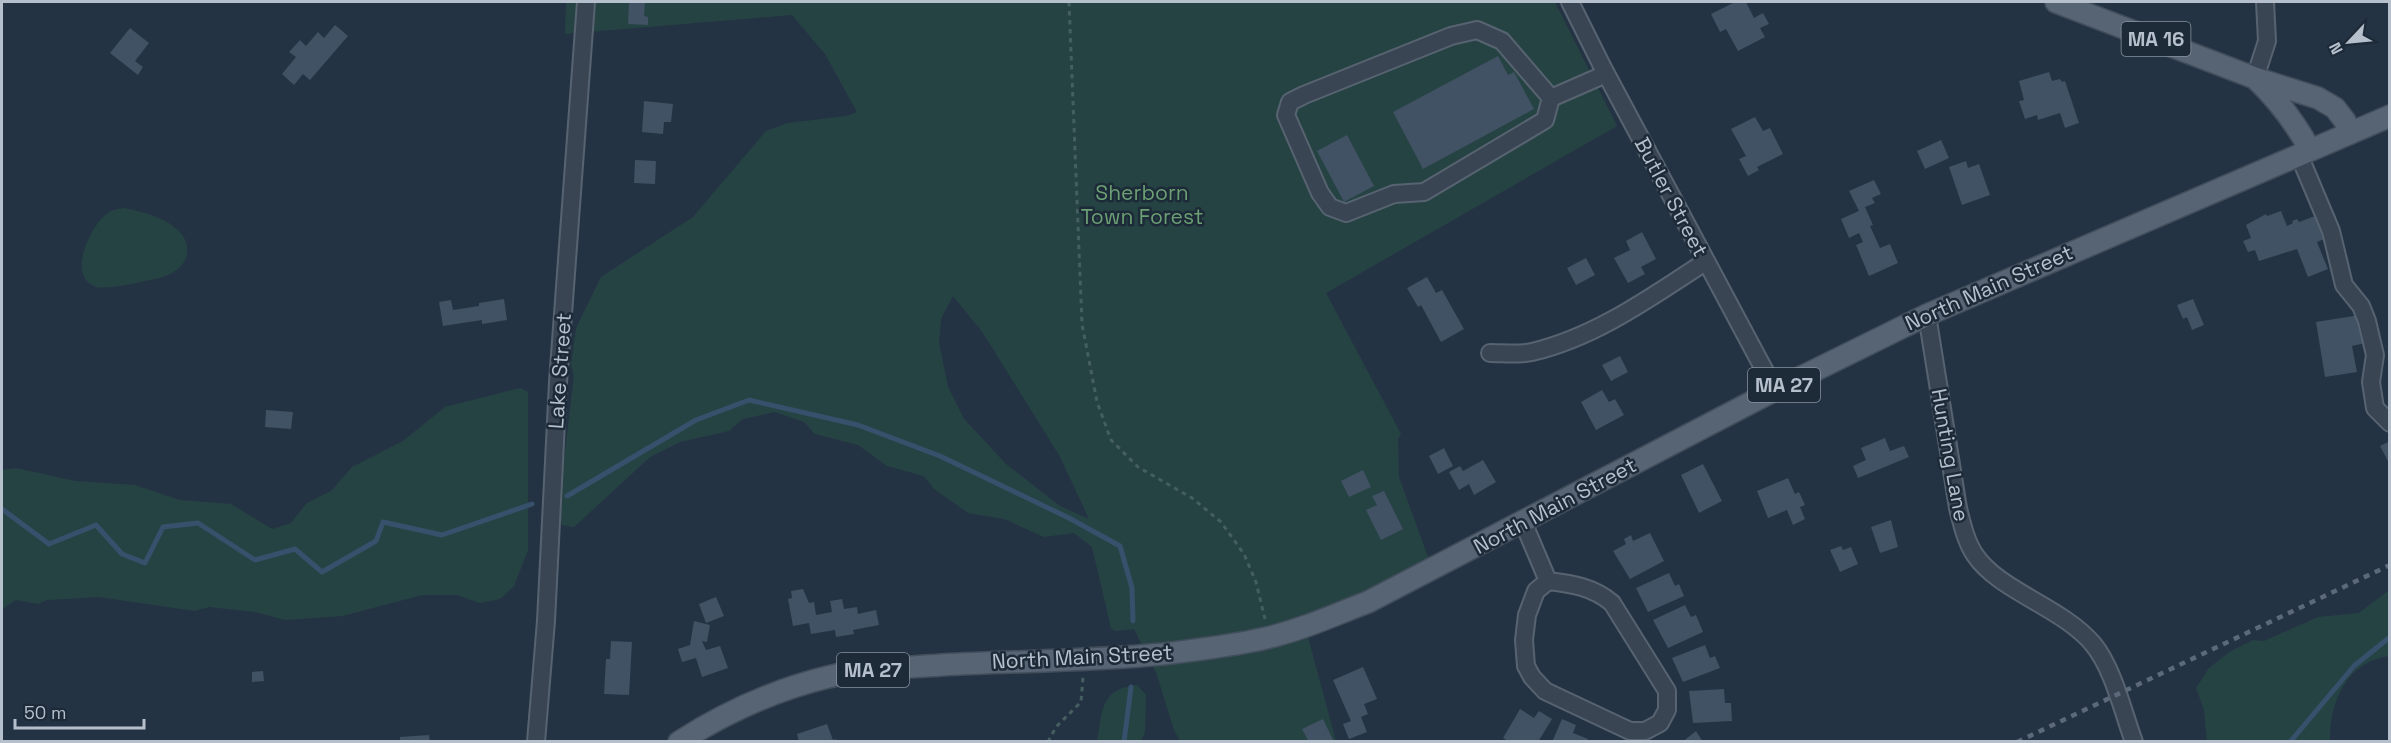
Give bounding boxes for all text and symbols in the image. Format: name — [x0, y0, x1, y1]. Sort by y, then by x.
north arrow — [2319, 12, 2379, 72]
road number: MA 16 — [2122, 22, 2190, 56]
text: N — [2324, 39, 2348, 58]
street label: Butler Street — [1629, 132, 1714, 261]
park label: Sherborn Town Forest — [1081, 179, 1203, 230]
street label: North Main Street — [1901, 238, 2077, 337]
street label: Lake Street — [542, 312, 577, 430]
road number: MA 27 — [1748, 368, 1820, 402]
street label: Hunting Lane — [1926, 386, 1975, 524]
street label: North Main Street — [1469, 451, 1641, 560]
street label: North Main Street — [991, 638, 1173, 675]
road number: MA 27 — [837, 653, 909, 687]
scale bar — [15, 692, 144, 730]
text: 50 m — [24, 701, 66, 724]

